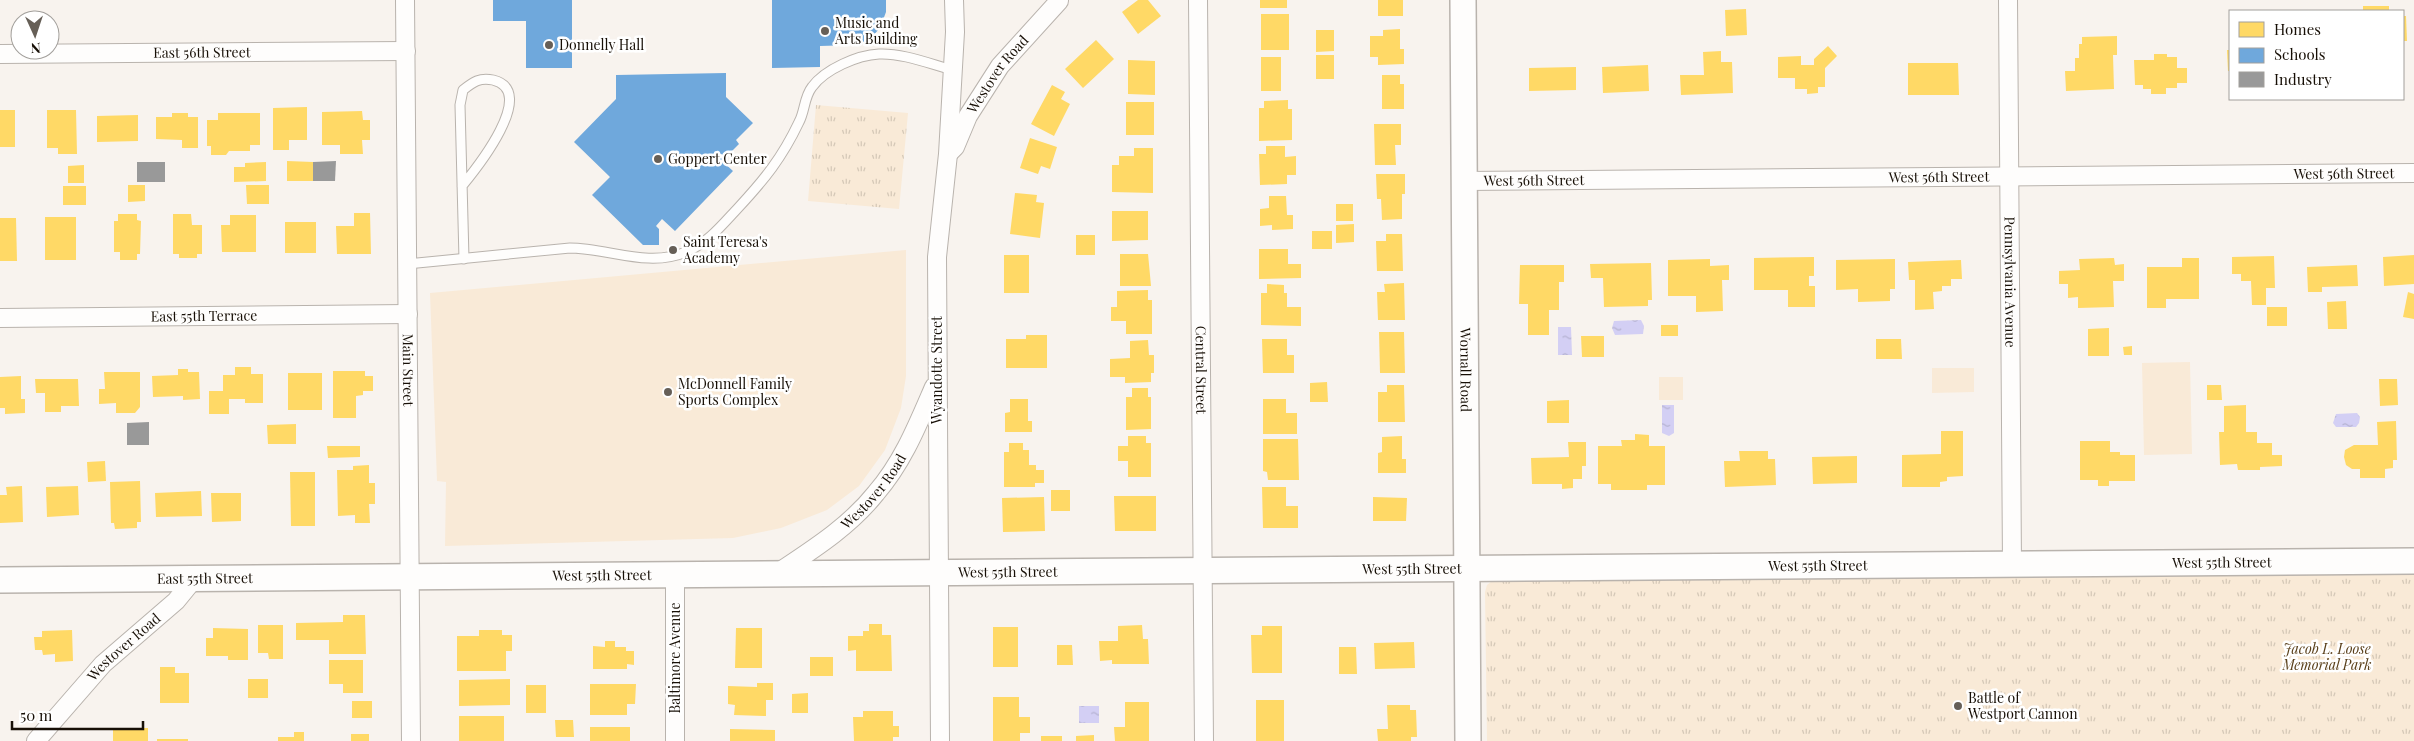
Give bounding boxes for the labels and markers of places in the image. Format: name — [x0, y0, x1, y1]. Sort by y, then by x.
place label: Music and Arts Building — [834, 13, 918, 48]
marker: Music and Arts Building — [819, 25, 831, 37]
place label: Donnelly Hall — [559, 35, 644, 54]
marker: Donnelly Hall — [543, 39, 555, 51]
place label: Goppert Center — [668, 149, 767, 168]
marker: Goppert Center — [652, 153, 664, 165]
place label: Saint Teresa's Academy — [682, 232, 768, 267]
marker: Saint Teresa's Academy — [667, 244, 679, 256]
place label: McDonnell Family Sports Complex — [678, 374, 792, 409]
marker: McDonnell Family Sports Complex — [662, 386, 674, 398]
place label: Battle of Westport Cannon — [1967, 688, 2078, 723]
marker: Battle of Westport Cannon — [1952, 700, 1964, 712]

